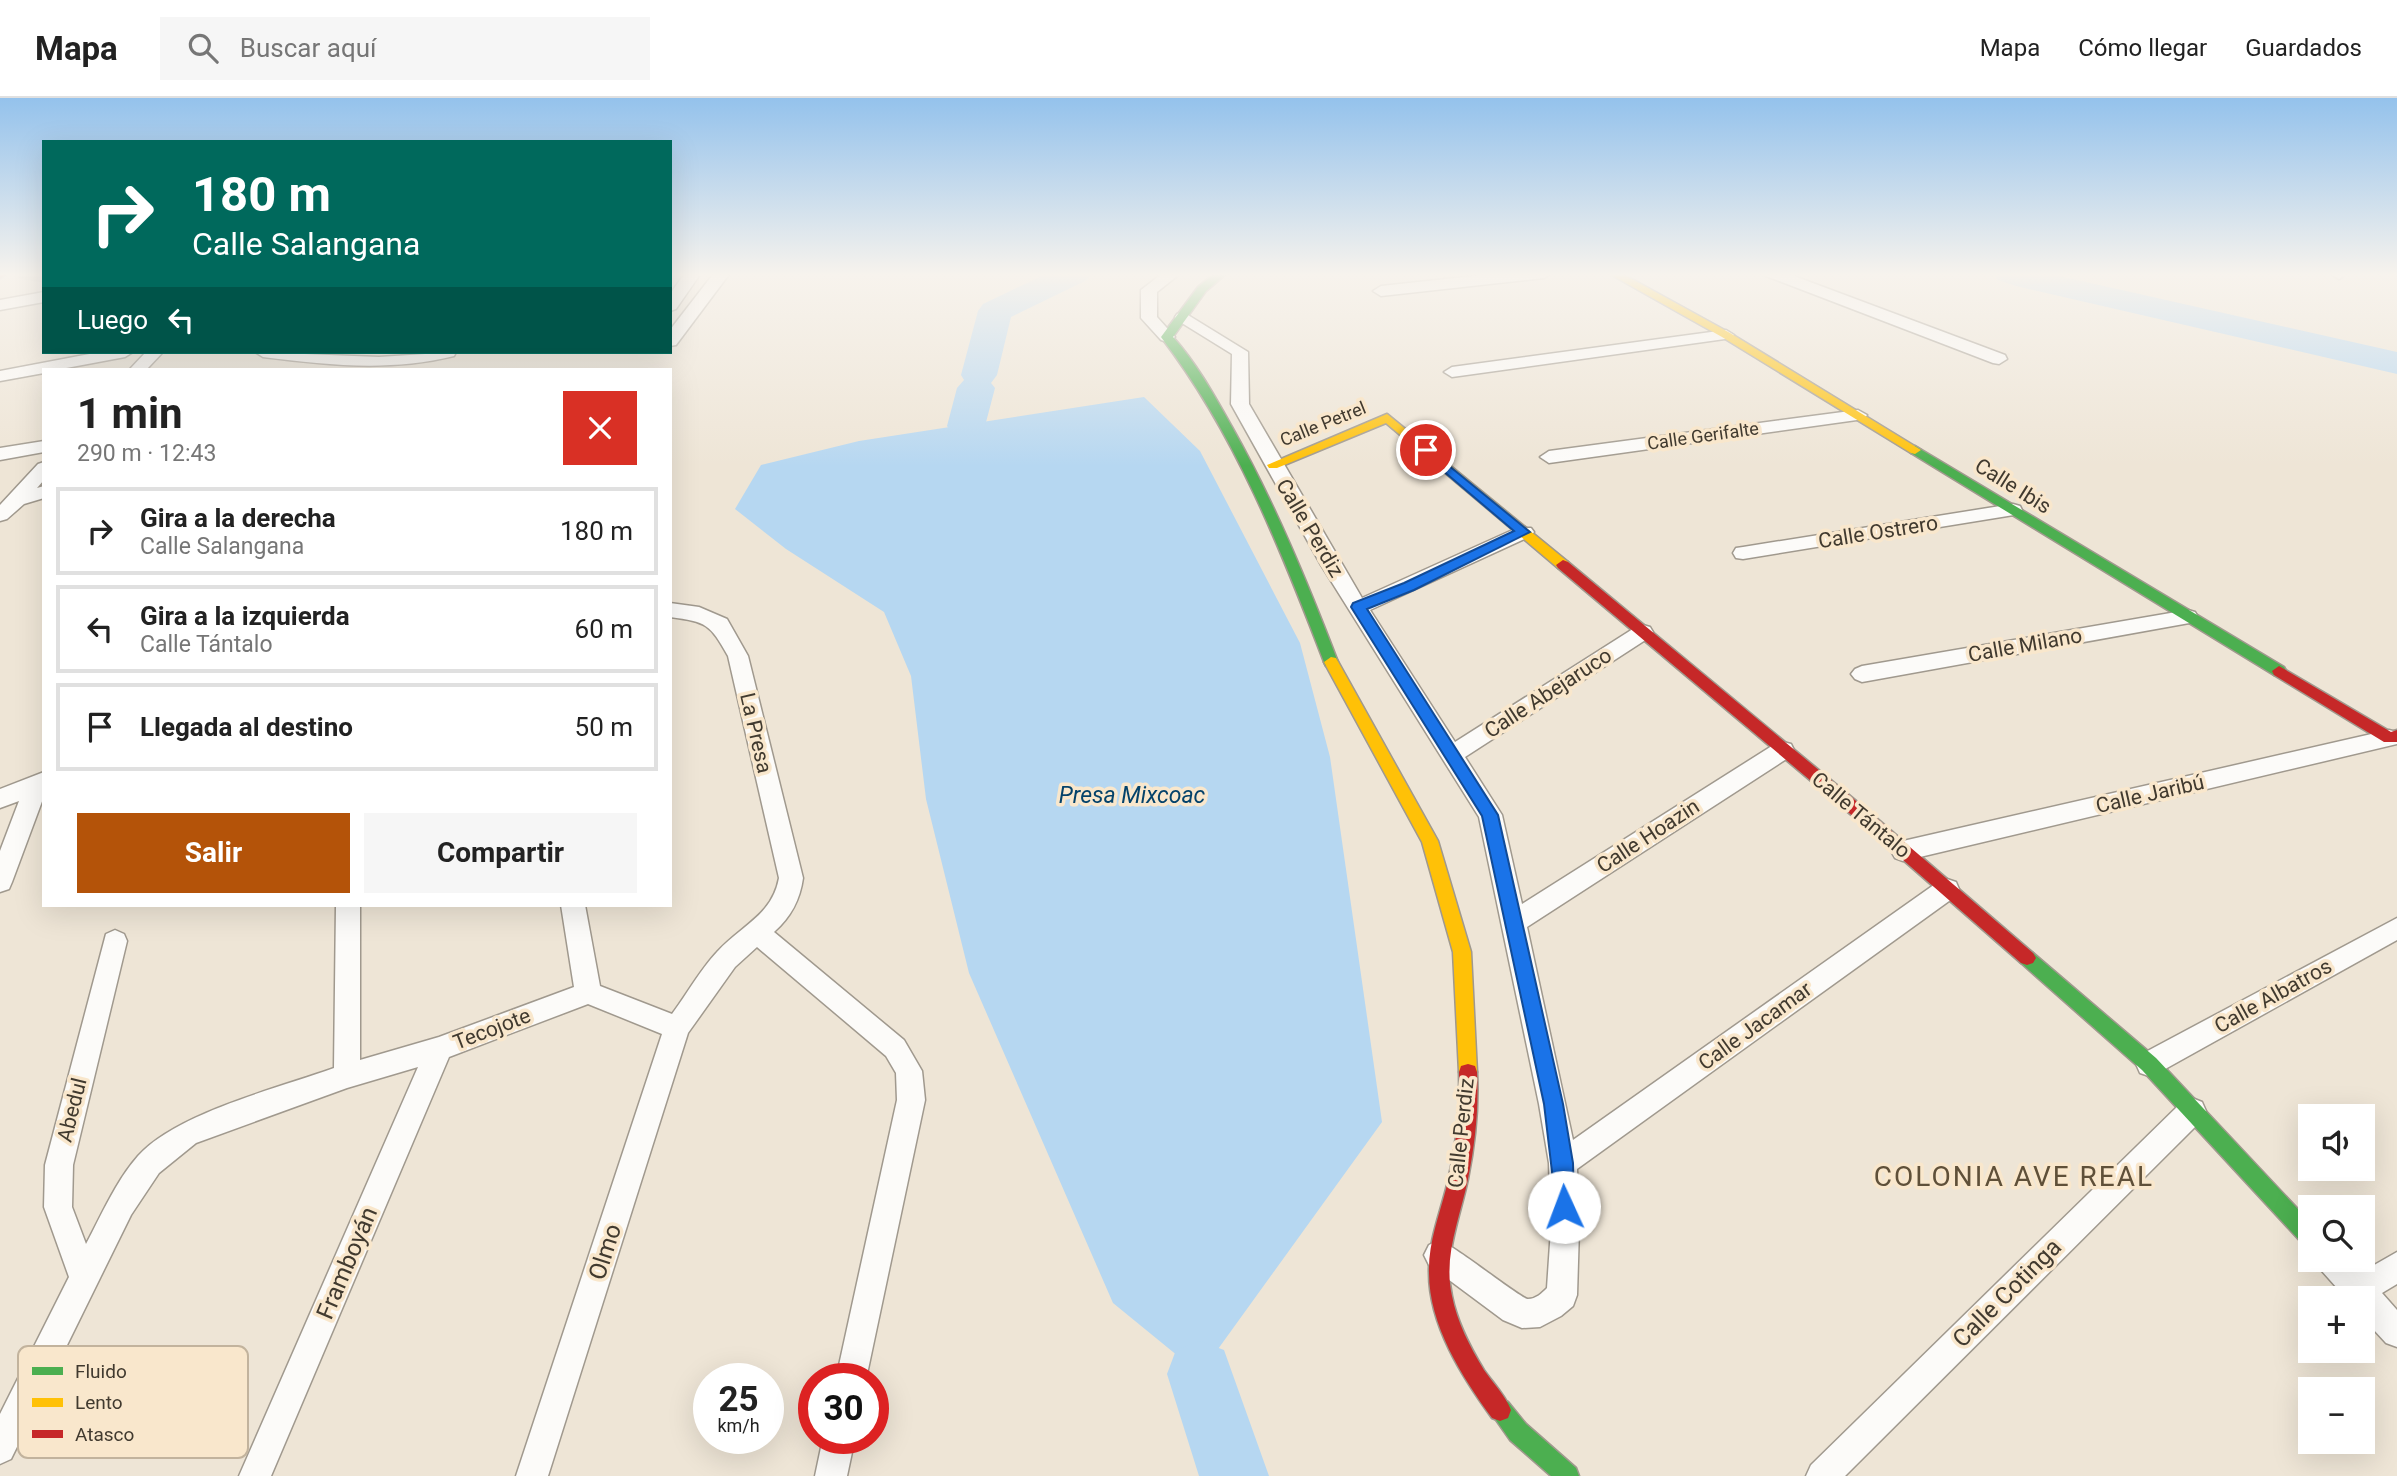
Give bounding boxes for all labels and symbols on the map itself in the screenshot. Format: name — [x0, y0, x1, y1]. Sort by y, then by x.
street label: Calle Petrel — [1277, 397, 1369, 450]
street label: Calle Gerifalte — [1646, 417, 1760, 454]
pin — [1396, 420, 1456, 480]
street label: Calle Ibis — [1971, 453, 2055, 519]
street label: Calle Perdiz — [1271, 475, 1349, 581]
street label: Calle Ostrero — [1816, 511, 1940, 553]
street label: Calle Milano — [1966, 623, 2084, 667]
street label: Calle Abejaruco — [1480, 643, 1616, 743]
street label: La Presa — [735, 691, 777, 775]
street label: Calle Tántalo — [1807, 767, 1915, 863]
street label: Calle Jaribú — [2094, 770, 2206, 818]
water label: Presa Mixcoac — [1059, 782, 1206, 809]
street label: Calle Hoazin — [1592, 794, 1704, 878]
street label: Calle Albatros — [2210, 954, 2336, 1038]
street label: Calle Jacamar — [1694, 977, 1816, 1075]
street label: Tecojote — [450, 1003, 534, 1055]
street label: Abedul — [52, 1075, 92, 1145]
street label: Calle Perdiz — [1443, 1077, 1479, 1189]
district label: COLONIA AVE REAL — [1874, 1160, 2154, 1193]
position arrow — [1527, 1170, 1601, 1244]
street label: Framboyán — [311, 1203, 383, 1323]
street label: Olmo — [583, 1221, 627, 1283]
street label: Calle Cotinga — [1947, 1233, 2067, 1353]
legend — [18, 1346, 248, 1458]
text: Fluido — [75, 1360, 127, 1383]
speed limit sign: 30 — [798, 1363, 889, 1454]
text: Lento — [75, 1391, 123, 1414]
text: Atasco — [75, 1423, 134, 1446]

